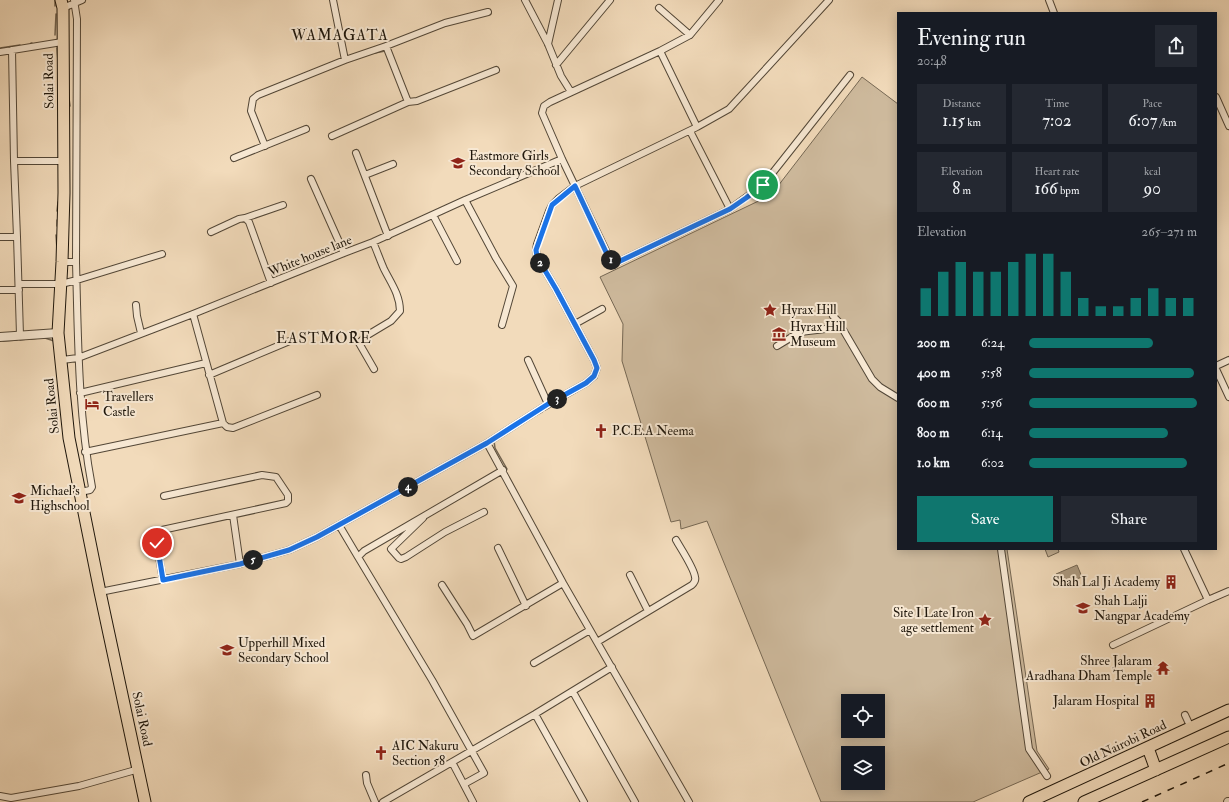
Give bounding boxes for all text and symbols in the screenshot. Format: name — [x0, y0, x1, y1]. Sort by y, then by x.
text: Evening run — [917, 24, 1026, 52]
button: share — [1155, 25, 1197, 67]
district label: WAMAGATA — [290, 26, 389, 45]
street label: Solai Road — [41, 53, 57, 109]
text: 20:48 — [917, 53, 947, 69]
text: Distance — [942, 97, 981, 110]
text: Time — [1045, 97, 1069, 110]
text: Pace — [1142, 97, 1162, 110]
text: 1.15 — [942, 110, 965, 131]
text: 7:02 — [1042, 110, 1072, 131]
text: 6:07 — [1128, 110, 1158, 131]
text: km — [965, 116, 981, 129]
text: /km — [1158, 116, 1176, 129]
place label: Eastmore Girls Secondary School — [469, 148, 561, 180]
school or university icon: Eastmore Girls Secondary School — [450, 155, 466, 171]
text: Elevation — [941, 165, 983, 178]
text: Heart rate — [1035, 165, 1079, 178]
text: kcal — [1144, 165, 1161, 178]
pin — [746, 168, 780, 202]
icon: arrive — [752, 174, 774, 196]
text: 8 — [952, 178, 960, 199]
text: 166 — [1035, 178, 1058, 199]
text: 90 — [1144, 178, 1161, 199]
text: m — [960, 184, 971, 197]
text: bpm — [1058, 184, 1079, 197]
text: Elevation — [917, 224, 967, 240]
text: 265–271 m — [1142, 224, 1197, 240]
street label: White house lane — [265, 232, 355, 281]
pin: 1 — [601, 250, 621, 270]
pin: 2 — [530, 253, 550, 273]
text: 1 — [609, 253, 613, 266]
text: 2 — [537, 256, 543, 269]
place icon: Hyrax Hill — [762, 302, 778, 318]
place label: Hyrax Hill — [781, 302, 837, 319]
place label: Hyrax Hill Museum — [790, 319, 846, 350]
museum icon: Hyrax Hill Museum — [771, 326, 787, 342]
district label: EASTMORE — [276, 329, 372, 348]
text: 200 m — [917, 335, 950, 351]
text: 6:24 — [981, 335, 1004, 351]
text: 400 m — [917, 365, 950, 381]
text: 5:58 — [981, 365, 1002, 381]
street label: Solai Road — [41, 377, 63, 434]
place label: Travellers Castle — [103, 389, 154, 420]
pin: 3 — [547, 389, 567, 409]
text: 3 — [555, 392, 559, 405]
text: 600 m — [917, 395, 950, 411]
text: 5:56 — [981, 395, 1002, 411]
hotel icon: Travellers Castle — [84, 396, 100, 412]
church icon: P.C.E.A Neema — [593, 423, 609, 439]
place label: P.C.E.A Neema — [612, 423, 695, 439]
text: 800 m — [917, 425, 949, 441]
text: 6:14 — [981, 425, 1002, 441]
text: 1.0 km — [917, 455, 950, 471]
text: 6:02 — [981, 455, 1004, 471]
pin: 4 — [398, 477, 418, 497]
text: 4 — [405, 480, 411, 493]
place label: Michael's Highschool — [30, 483, 90, 514]
school or university icon: Michael's Highschool — [11, 490, 27, 506]
button: Save — [917, 496, 1053, 542]
button: Share — [1061, 496, 1197, 542]
pin — [140, 526, 174, 560]
icon: check — [146, 532, 168, 554]
pin: 5 — [243, 550, 263, 570]
text: 5 — [251, 553, 255, 566]
place label: Shah Lal Ji Academy — [1053, 574, 1160, 591]
building icon: Shah Lal Ji Academy — [1163, 574, 1179, 590]
place label: Shah Lalji Nangpar Academy — [1094, 593, 1190, 625]
school or university icon: Shah Lalji Nangpar Academy — [1075, 600, 1091, 616]
place label: Site I Late Iron age settlement — [893, 605, 974, 636]
place icon: Site I Late Iron age settlement — [977, 612, 993, 628]
place label: Upperhill Mixed Secondary School — [238, 635, 330, 667]
school or university icon: Upperhill Mixed Secondary School — [219, 642, 235, 658]
place label: Shree Jalaram Aradhana Dham Temple — [1025, 653, 1153, 685]
temple icon: Shree Jalaram Aradhana Dham Temple — [1155, 660, 1171, 676]
street label: Solai Road — [128, 690, 156, 748]
place label: Jalaram Hospital — [1052, 693, 1140, 710]
building icon: Jalaram Hospital — [1142, 693, 1158, 709]
map controls — [841, 694, 885, 790]
button: locate — [841, 694, 885, 738]
street label: Old Nairobi Road — [1077, 717, 1169, 771]
place label: AIC Nakuru Section 58 — [391, 738, 459, 769]
church icon: AIC Nakuru Section 58 — [373, 745, 389, 761]
button: layers — [841, 746, 885, 790]

